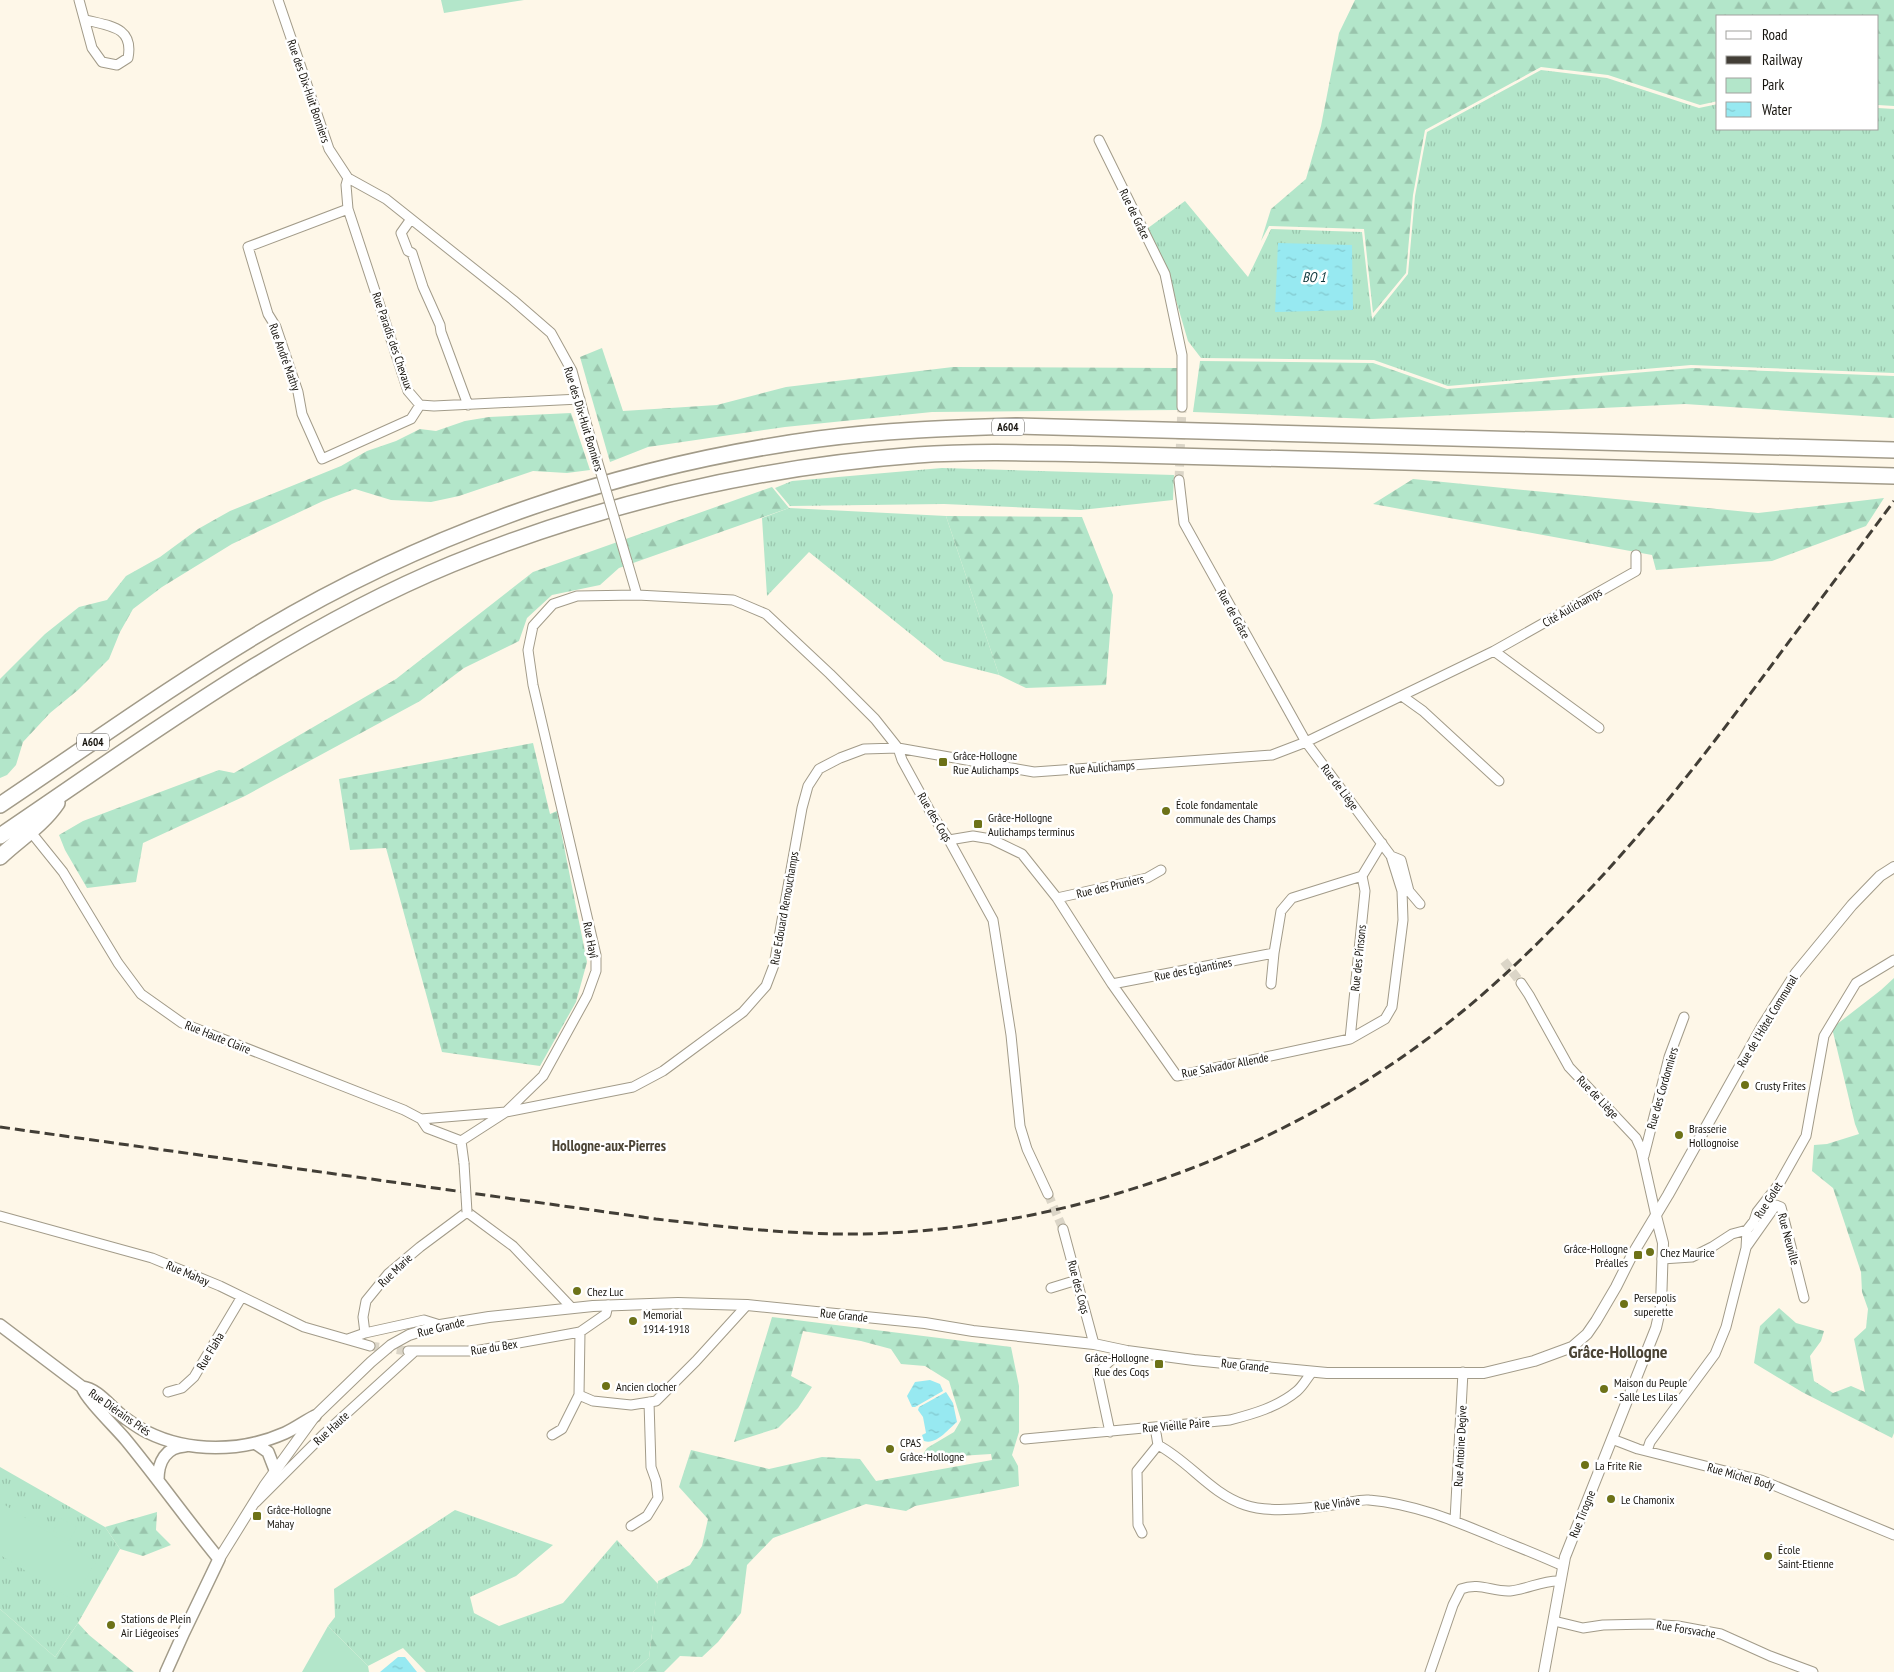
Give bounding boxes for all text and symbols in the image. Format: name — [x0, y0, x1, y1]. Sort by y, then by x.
legend — [1716, 15, 1879, 130]
text: Road — [1762, 25, 1788, 44]
street label: Rue des Dix-Huit Bonniers — [284, 37, 334, 145]
text: Railway — [1762, 50, 1803, 69]
text: Park — [1762, 75, 1784, 94]
text: Water — [1762, 100, 1793, 119]
street label: Rue de Grâce — [1116, 186, 1154, 242]
water label: BO 1 — [1302, 268, 1326, 286]
street label: Rue Paradis des Chevaux — [369, 290, 417, 392]
street label: Rue André Mathy — [266, 321, 304, 393]
street label: Rue des Dix-Huit Bonniers — [561, 365, 607, 473]
road number: A604 — [992, 418, 1024, 436]
street label: Cité Aulichamps — [1540, 584, 1604, 630]
street label: Rue de Grâce — [1214, 587, 1254, 641]
road number: A604 — [77, 734, 109, 750]
place label: Grâce-Hollogne Rue Aulichamps — [953, 748, 1019, 777]
marker: Grâce-Hollogne Rue Aulichamps — [937, 756, 949, 768]
street label: Rue Aulichamps — [1069, 757, 1135, 777]
street label: Rue de Liège — [1318, 761, 1362, 813]
street label: Rue des Coqs — [914, 790, 956, 844]
place label: École fondamentale communale des Champs — [1176, 797, 1276, 826]
marker: École fondamentale communale des Champs — [1160, 805, 1172, 817]
place label: Grâce-Hollogne Aulichamps terminus — [988, 810, 1075, 839]
marker: Grâce-Hollogne Aulichamps terminus — [972, 818, 984, 830]
street label: Rue Edouard Remouchamps — [767, 850, 801, 966]
street label: Rue des Pruniers — [1075, 871, 1145, 901]
street label: Rue Hayî — [580, 920, 602, 960]
street label: Rue des Pinsons — [1347, 924, 1369, 992]
street label: Rue des Eglantines — [1153, 954, 1233, 984]
street label: Rue de l'Hôtel Communal — [1733, 972, 1801, 1070]
street label: Rue Haute Claire — [183, 1017, 253, 1057]
street label: Rue des Cordonniers — [1643, 1045, 1681, 1131]
street label: Rue Salvador Allende — [1180, 1049, 1270, 1081]
street label: Rue de Liège — [1574, 1072, 1622, 1122]
place label: Crusty Frites — [1755, 1078, 1806, 1093]
marker: Crusty Frites — [1739, 1079, 1751, 1091]
place label: Brasserie Hollognoise — [1689, 1121, 1739, 1150]
marker: Brasserie Hollognoise — [1673, 1129, 1685, 1141]
district label: Hollogne-aux-Pierres — [552, 1136, 666, 1155]
street label: Rue Golet — [1751, 1178, 1786, 1221]
street label: Rue Neuville — [1775, 1212, 1803, 1267]
place label: Grâce-Hollogne Préalles — [1564, 1241, 1628, 1270]
place label: Chez Maurice — [1660, 1245, 1715, 1260]
marker: Chez Maurice — [1644, 1246, 1656, 1258]
marker: Grâce-Hollogne Préalles — [1632, 1249, 1644, 1261]
street label: Rue Marie — [375, 1250, 415, 1290]
street label: Rue Mahay — [164, 1257, 212, 1289]
street label: Rue des Coqs — [1065, 1259, 1093, 1315]
place label: Chez Luc — [587, 1284, 624, 1299]
marker: Chez Luc — [571, 1285, 583, 1297]
place label: Persepolis superette — [1634, 1290, 1676, 1319]
marker: Persepolis superette — [1618, 1298, 1630, 1310]
street label: Rue Grande — [819, 1305, 869, 1325]
place label: Memorial 1914-1918 — [643, 1307, 690, 1336]
street label: Rue Grande — [416, 1314, 466, 1340]
marker: Memorial 1914-1918 — [627, 1315, 639, 1327]
street label: Rue Flaha — [193, 1329, 227, 1372]
street label: Rue du Bex — [470, 1336, 518, 1358]
district label: Grâce-Hollogne — [1569, 1340, 1668, 1363]
place label: Grâce-Hollogne Rue des Coqs — [1085, 1350, 1149, 1379]
street label: Rue Grande — [1220, 1355, 1270, 1375]
marker: Grâce-Hollogne Rue des Coqs — [1153, 1358, 1165, 1370]
place label: Maison du Peuple - Salle Les Lilas — [1614, 1375, 1687, 1404]
place label: Ancien clocher — [616, 1379, 677, 1394]
marker: Ancien clocher — [600, 1380, 612, 1392]
marker: Maison du Peuple - Salle Les Lilas — [1598, 1383, 1610, 1395]
street label: Rue Diérains Prés — [86, 1385, 154, 1439]
street label: Rue Antoine Degive — [1450, 1405, 1470, 1487]
street label: Rue Haute — [310, 1408, 352, 1448]
street label: Rue Vieille Paire — [1142, 1415, 1210, 1435]
place label: CPAS Grâce-Hollogne — [900, 1435, 964, 1464]
marker: CPAS Grâce-Hollogne — [884, 1443, 896, 1455]
place label: La Frite Rie — [1595, 1458, 1642, 1473]
marker: La Frite Rie — [1579, 1459, 1591, 1471]
street label: Rue Michel Body — [1706, 1459, 1777, 1493]
street label: Rue Tirogne — [1566, 1488, 1598, 1540]
place label: Le Chamonix — [1621, 1492, 1674, 1507]
street label: Rue Vinâve — [1313, 1493, 1361, 1513]
marker: Le Chamonix — [1605, 1493, 1617, 1505]
place label: Grâce-Hollogne Mahay — [267, 1502, 331, 1531]
marker: Grâce-Hollogne Mahay — [251, 1510, 263, 1522]
place label: École Saint-Etienne — [1778, 1542, 1834, 1571]
marker: École Saint-Etienne — [1762, 1550, 1774, 1562]
place label: Stations de Plein Air Liégeoises — [121, 1611, 191, 1640]
street label: Rue Forsvache — [1655, 1617, 1717, 1641]
marker: Stations de Plein Air Liégeoises — [105, 1619, 117, 1631]

